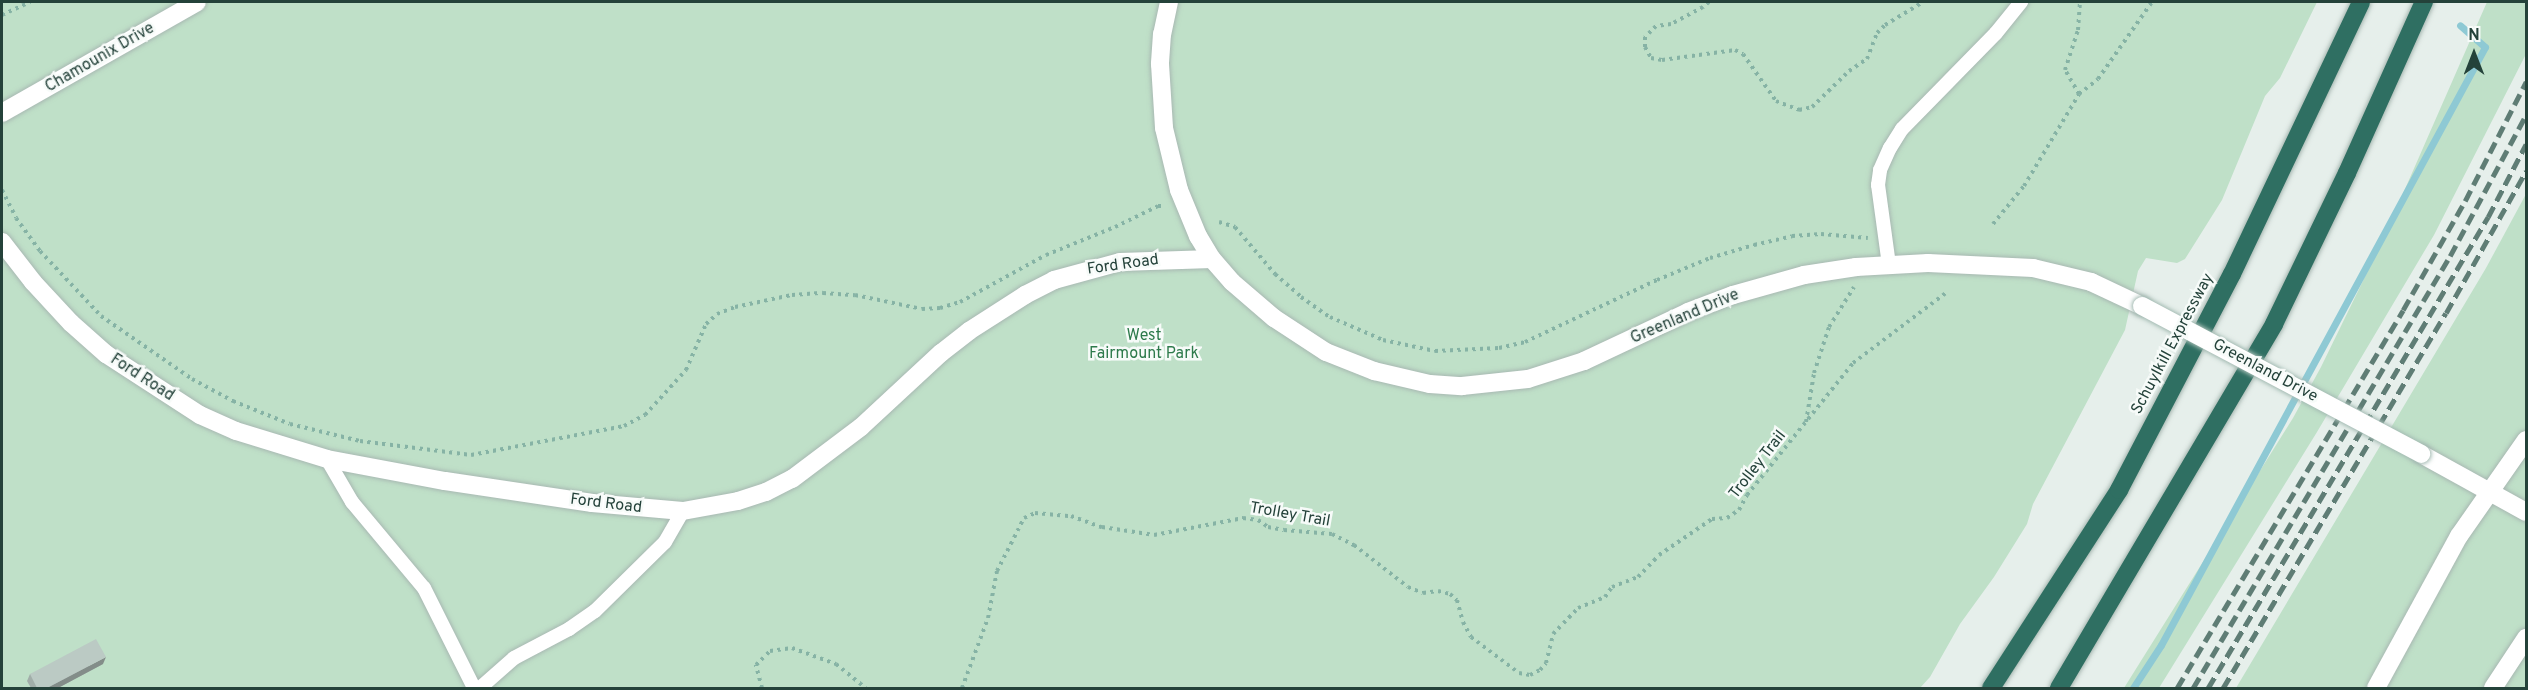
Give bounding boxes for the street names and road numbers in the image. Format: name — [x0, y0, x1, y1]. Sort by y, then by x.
street label: Chamounix Drive — [42, 19, 158, 97]
street label: Ford Road — [1086, 250, 1160, 280]
street label: Schuylkill Expressway — [2128, 270, 2218, 418]
street label: Greenland Drive — [1628, 285, 1742, 349]
street label: Greenland Drive — [2209, 335, 2321, 407]
street label: Ford Road — [107, 350, 177, 406]
street label: Trolley Trail — [1725, 427, 1791, 503]
street label: Ford Road — [569, 490, 643, 518]
street label: Trolley Trail — [1248, 498, 1332, 532]

